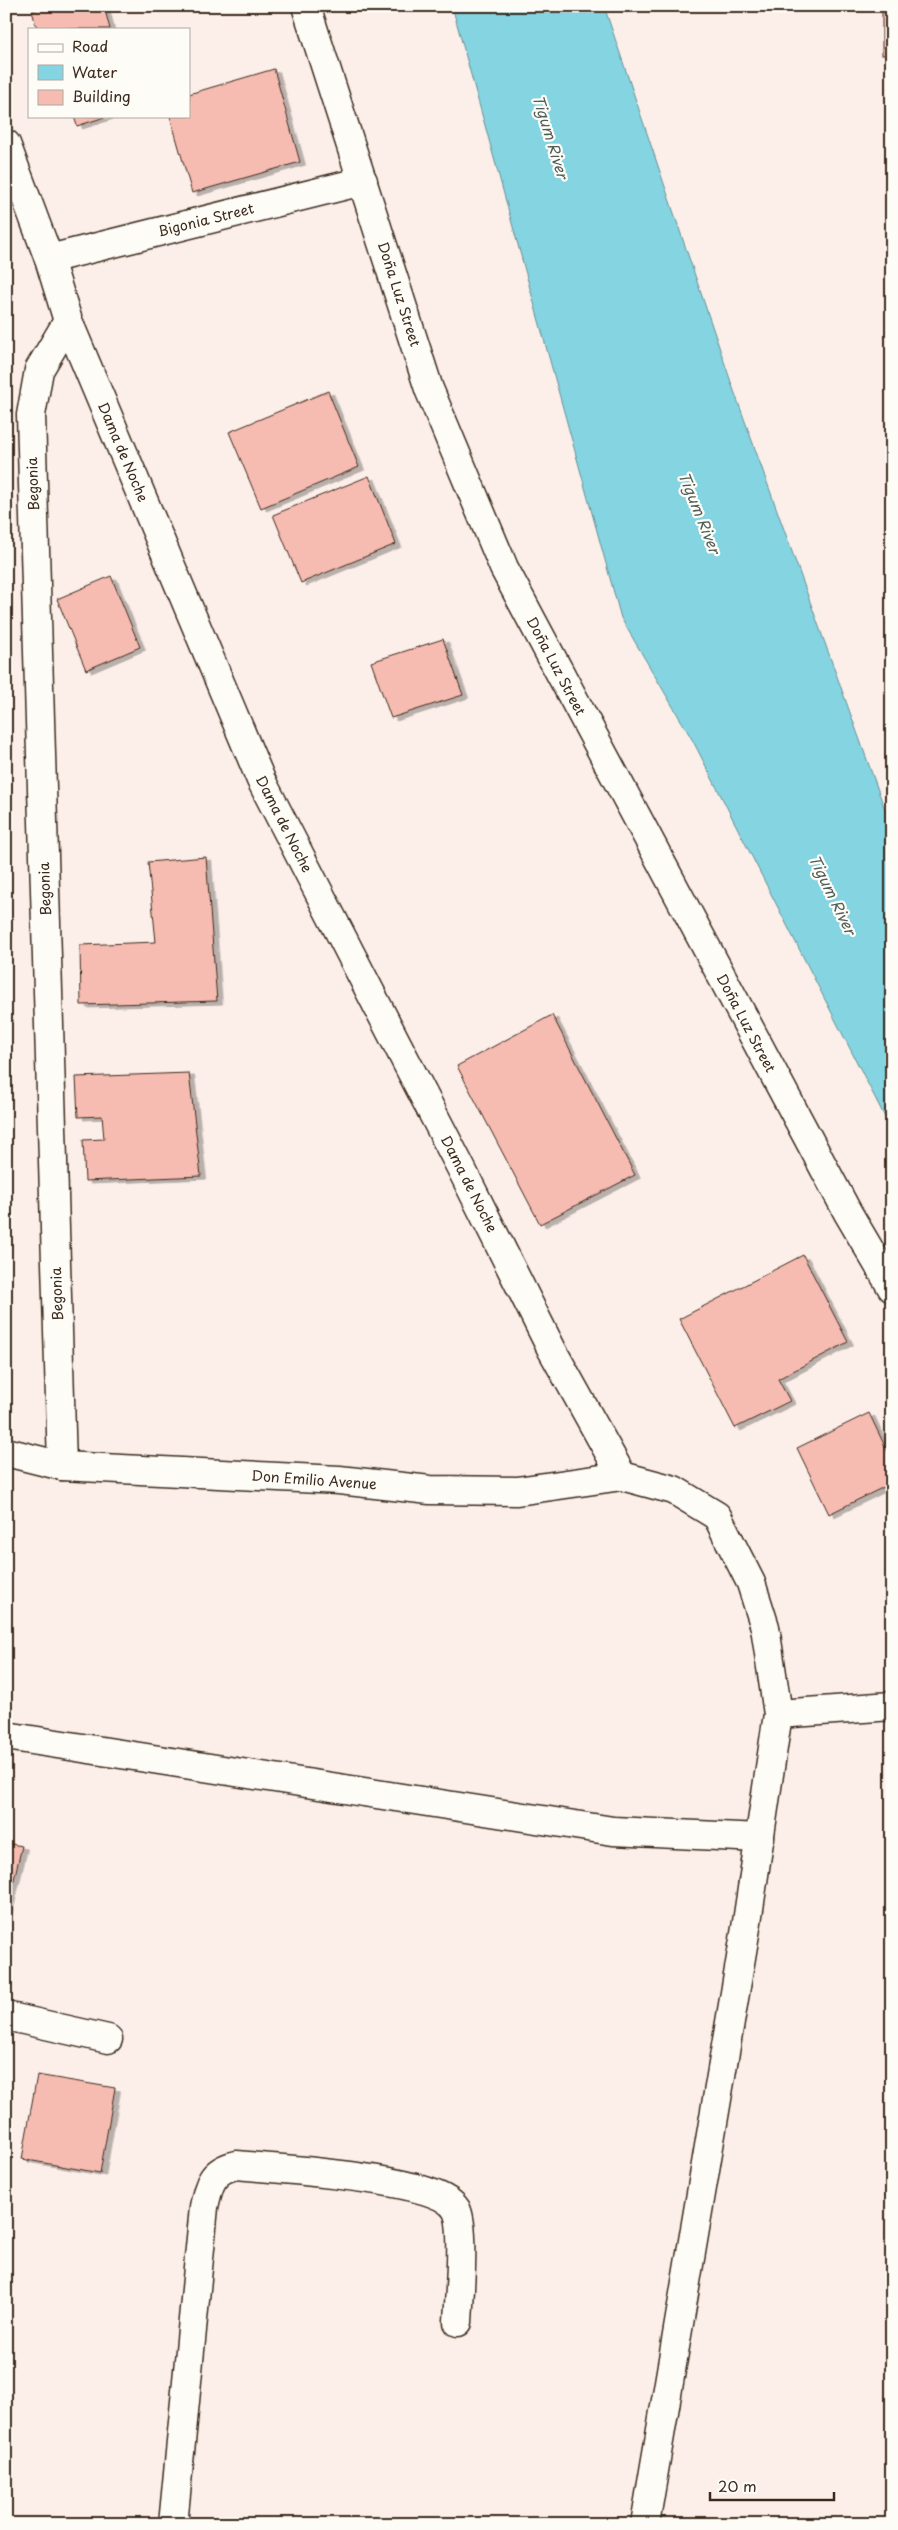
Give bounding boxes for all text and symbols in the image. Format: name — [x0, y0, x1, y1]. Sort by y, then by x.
legend — [28, 28, 190, 118]
text: Road — [72, 34, 108, 57]
text: Water — [72, 60, 117, 83]
text: Building — [72, 84, 131, 107]
water label: Tigum River — [528, 92, 576, 183]
street label: Bigonia Street — [156, 197, 256, 242]
street label: Doña Luz Street — [373, 239, 426, 349]
street label: Dama de Noche — [93, 399, 154, 505]
street label: Begonia — [21, 456, 44, 511]
water label: Tigum River — [674, 468, 728, 559]
street label: Doña Luz Street — [522, 613, 591, 719]
street label: Dama de Noche — [251, 772, 318, 876]
water label: Tigum River — [804, 850, 864, 940]
street label: Begonia — [33, 861, 56, 916]
street label: Doña Luz Street — [712, 970, 781, 1076]
street label: Dama de Noche — [436, 1132, 503, 1236]
street label: Begonia — [45, 1266, 68, 1321]
street label: Don Emilio Avenue — [251, 1465, 378, 1494]
scale bar — [710, 2470, 834, 2502]
text: 20 m — [718, 2474, 757, 2497]

